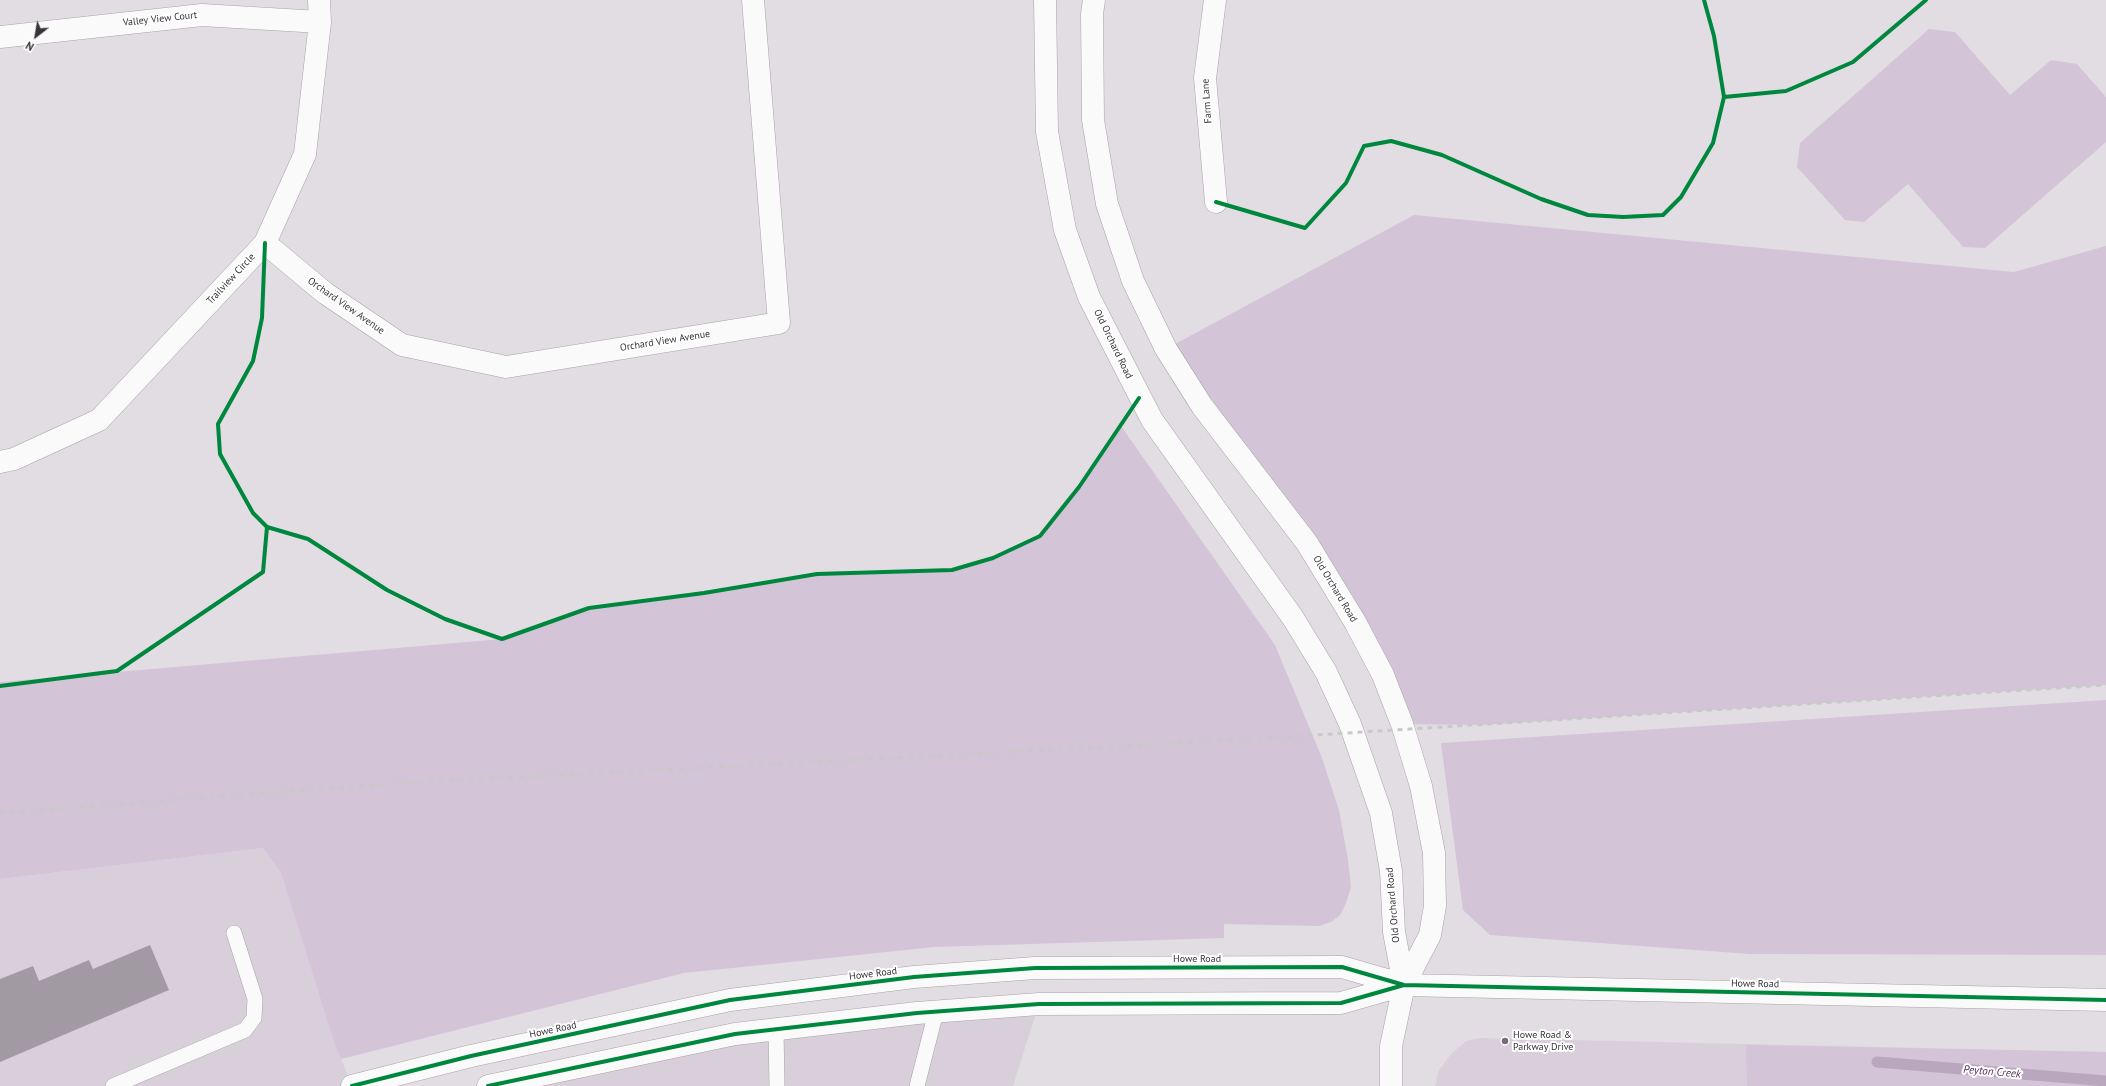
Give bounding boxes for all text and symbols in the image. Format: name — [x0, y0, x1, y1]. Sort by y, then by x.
street label: Valley View Court — [122, 9, 198, 29]
north arrow — [16, 16, 56, 56]
text: N — [23, 38, 37, 54]
street label: Farm Lane — [1199, 78, 1215, 124]
street label: Trailview Circle — [204, 251, 258, 307]
street label: Orchard View Avenue — [305, 275, 387, 337]
street label: Old Orchard Road — [1091, 307, 1135, 381]
street label: Orchard View Avenue — [619, 328, 711, 354]
street label: Old Orchard Road — [1310, 554, 1360, 624]
street label: Old Orchard Road — [1384, 867, 1402, 943]
street label: Howe Road — [1173, 953, 1221, 965]
street label: Howe Road — [848, 965, 898, 983]
street label: Howe Road — [1731, 978, 1779, 990]
street label: Howe Road — [528, 1019, 578, 1041]
place label: Howe Road & Parkway Drive — [1513, 1029, 1573, 1052]
marker: Howe Road & Parkway Drive — [1500, 1036, 1510, 1046]
water label: Peyton Creek — [1963, 1063, 2021, 1081]

